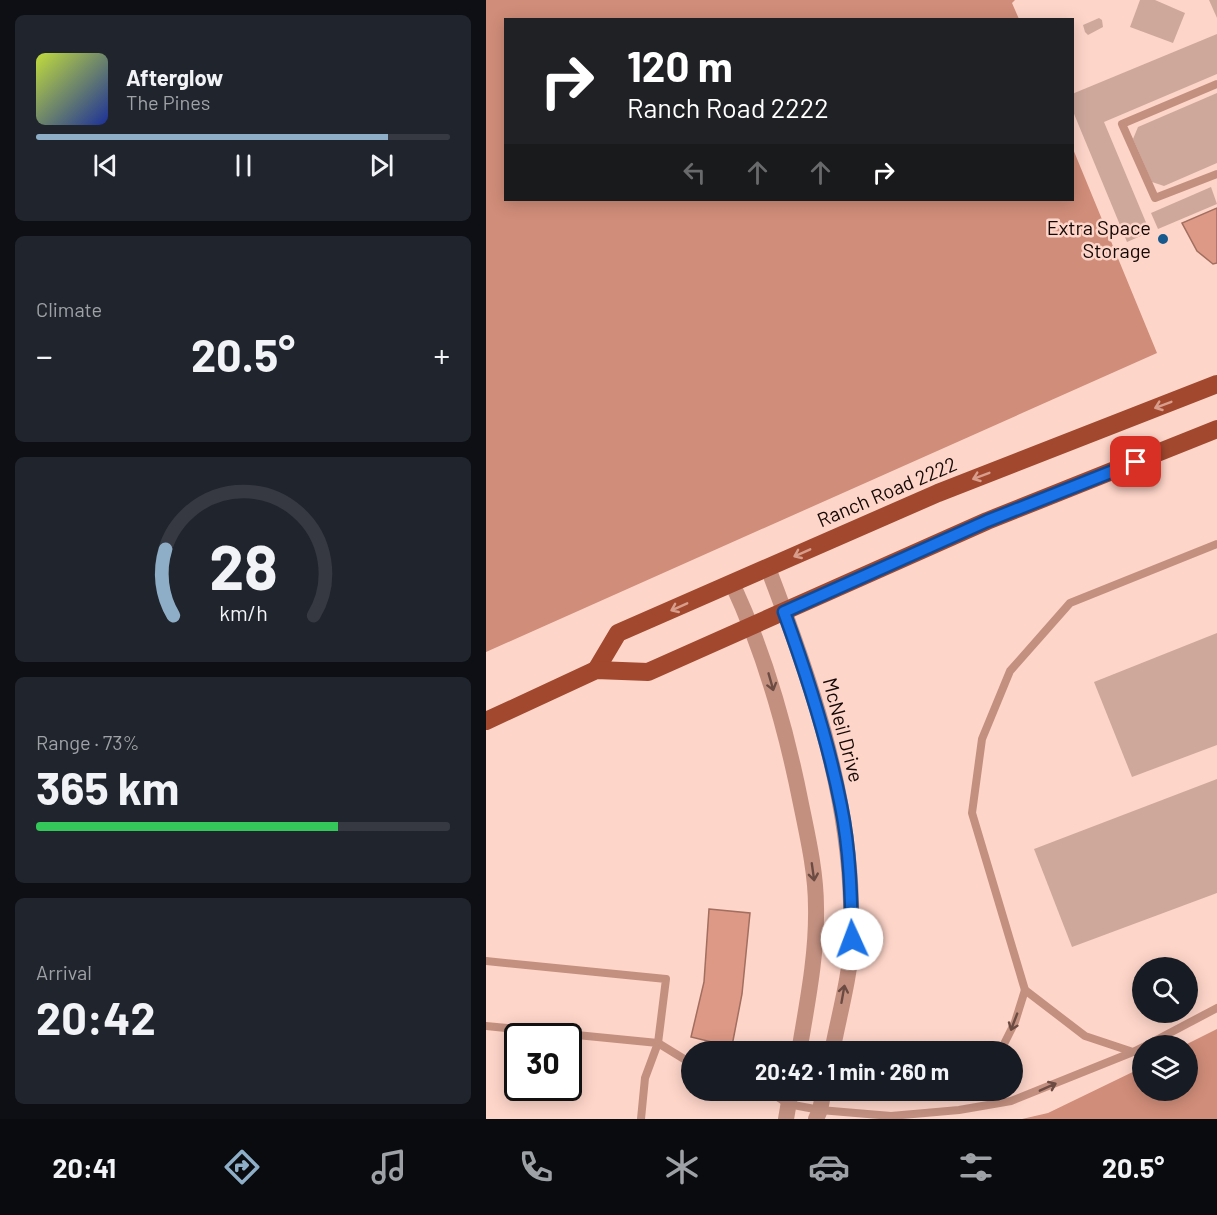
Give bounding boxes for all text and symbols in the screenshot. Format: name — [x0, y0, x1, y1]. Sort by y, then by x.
text: 120 m — [627, 40, 733, 90]
icon: right — [528, 42, 606, 120]
text: Afterglow — [126, 64, 223, 90]
text: The Pines — [126, 90, 210, 114]
text: Ranch Road 2222 — [627, 91, 829, 123]
icon: previous — [89, 149, 122, 182]
icon: pause — [227, 149, 260, 182]
icon: next — [365, 149, 398, 182]
icon: left — [678, 156, 711, 189]
icon: ahead — [741, 156, 774, 189]
icon: ahead — [804, 156, 837, 189]
icon: right — [867, 156, 900, 189]
place label: Extra Space Storage — [1047, 215, 1151, 262]
marker: Extra Space Storage — [1156, 232, 1170, 246]
text: Climate — [36, 297, 102, 321]
text: 20.5° — [191, 327, 295, 381]
text: − — [36, 335, 53, 375]
text: + — [434, 335, 450, 375]
one-way arrow — [1154, 400, 1172, 411]
pin — [1110, 436, 1161, 487]
icon: arrive — [1119, 445, 1152, 478]
street label: Ranch Road 2222 — [813, 451, 960, 531]
one-way arrow — [972, 471, 991, 482]
text: 28 — [209, 529, 277, 603]
one-way arrow — [793, 548, 811, 559]
text: km/h — [219, 601, 267, 626]
one-way arrow — [670, 601, 688, 613]
one-way arrow — [766, 672, 777, 691]
street label: McNeil Drive — [819, 675, 869, 785]
text: Range · 73% — [36, 730, 140, 754]
text: 365 km — [36, 760, 179, 814]
one-way arrow — [808, 861, 819, 881]
position arrow — [820, 907, 884, 971]
map controls — [1132, 957, 1198, 1101]
button: search — [1132, 957, 1198, 1023]
text: Arrival — [36, 960, 92, 984]
one-way arrow — [838, 985, 849, 1005]
text: 20:42 — [36, 990, 156, 1044]
one-way arrow — [1008, 1012, 1019, 1031]
speed limit sign: 30 — [504, 1023, 582, 1101]
button: layers — [1132, 1035, 1198, 1101]
text: 20:42 · 1 min · 260 m — [755, 1058, 949, 1084]
one-way arrow — [1039, 1081, 1057, 1093]
icon: directions — [221, 1146, 263, 1188]
icon: music — [368, 1146, 410, 1188]
icon: phone — [515, 1146, 557, 1188]
icon: climate — [661, 1146, 703, 1188]
icon: car — [808, 1146, 850, 1188]
icon: filters — [955, 1146, 997, 1188]
text: 20:41 — [52, 1151, 116, 1183]
text: 20.5° — [1102, 1151, 1164, 1183]

